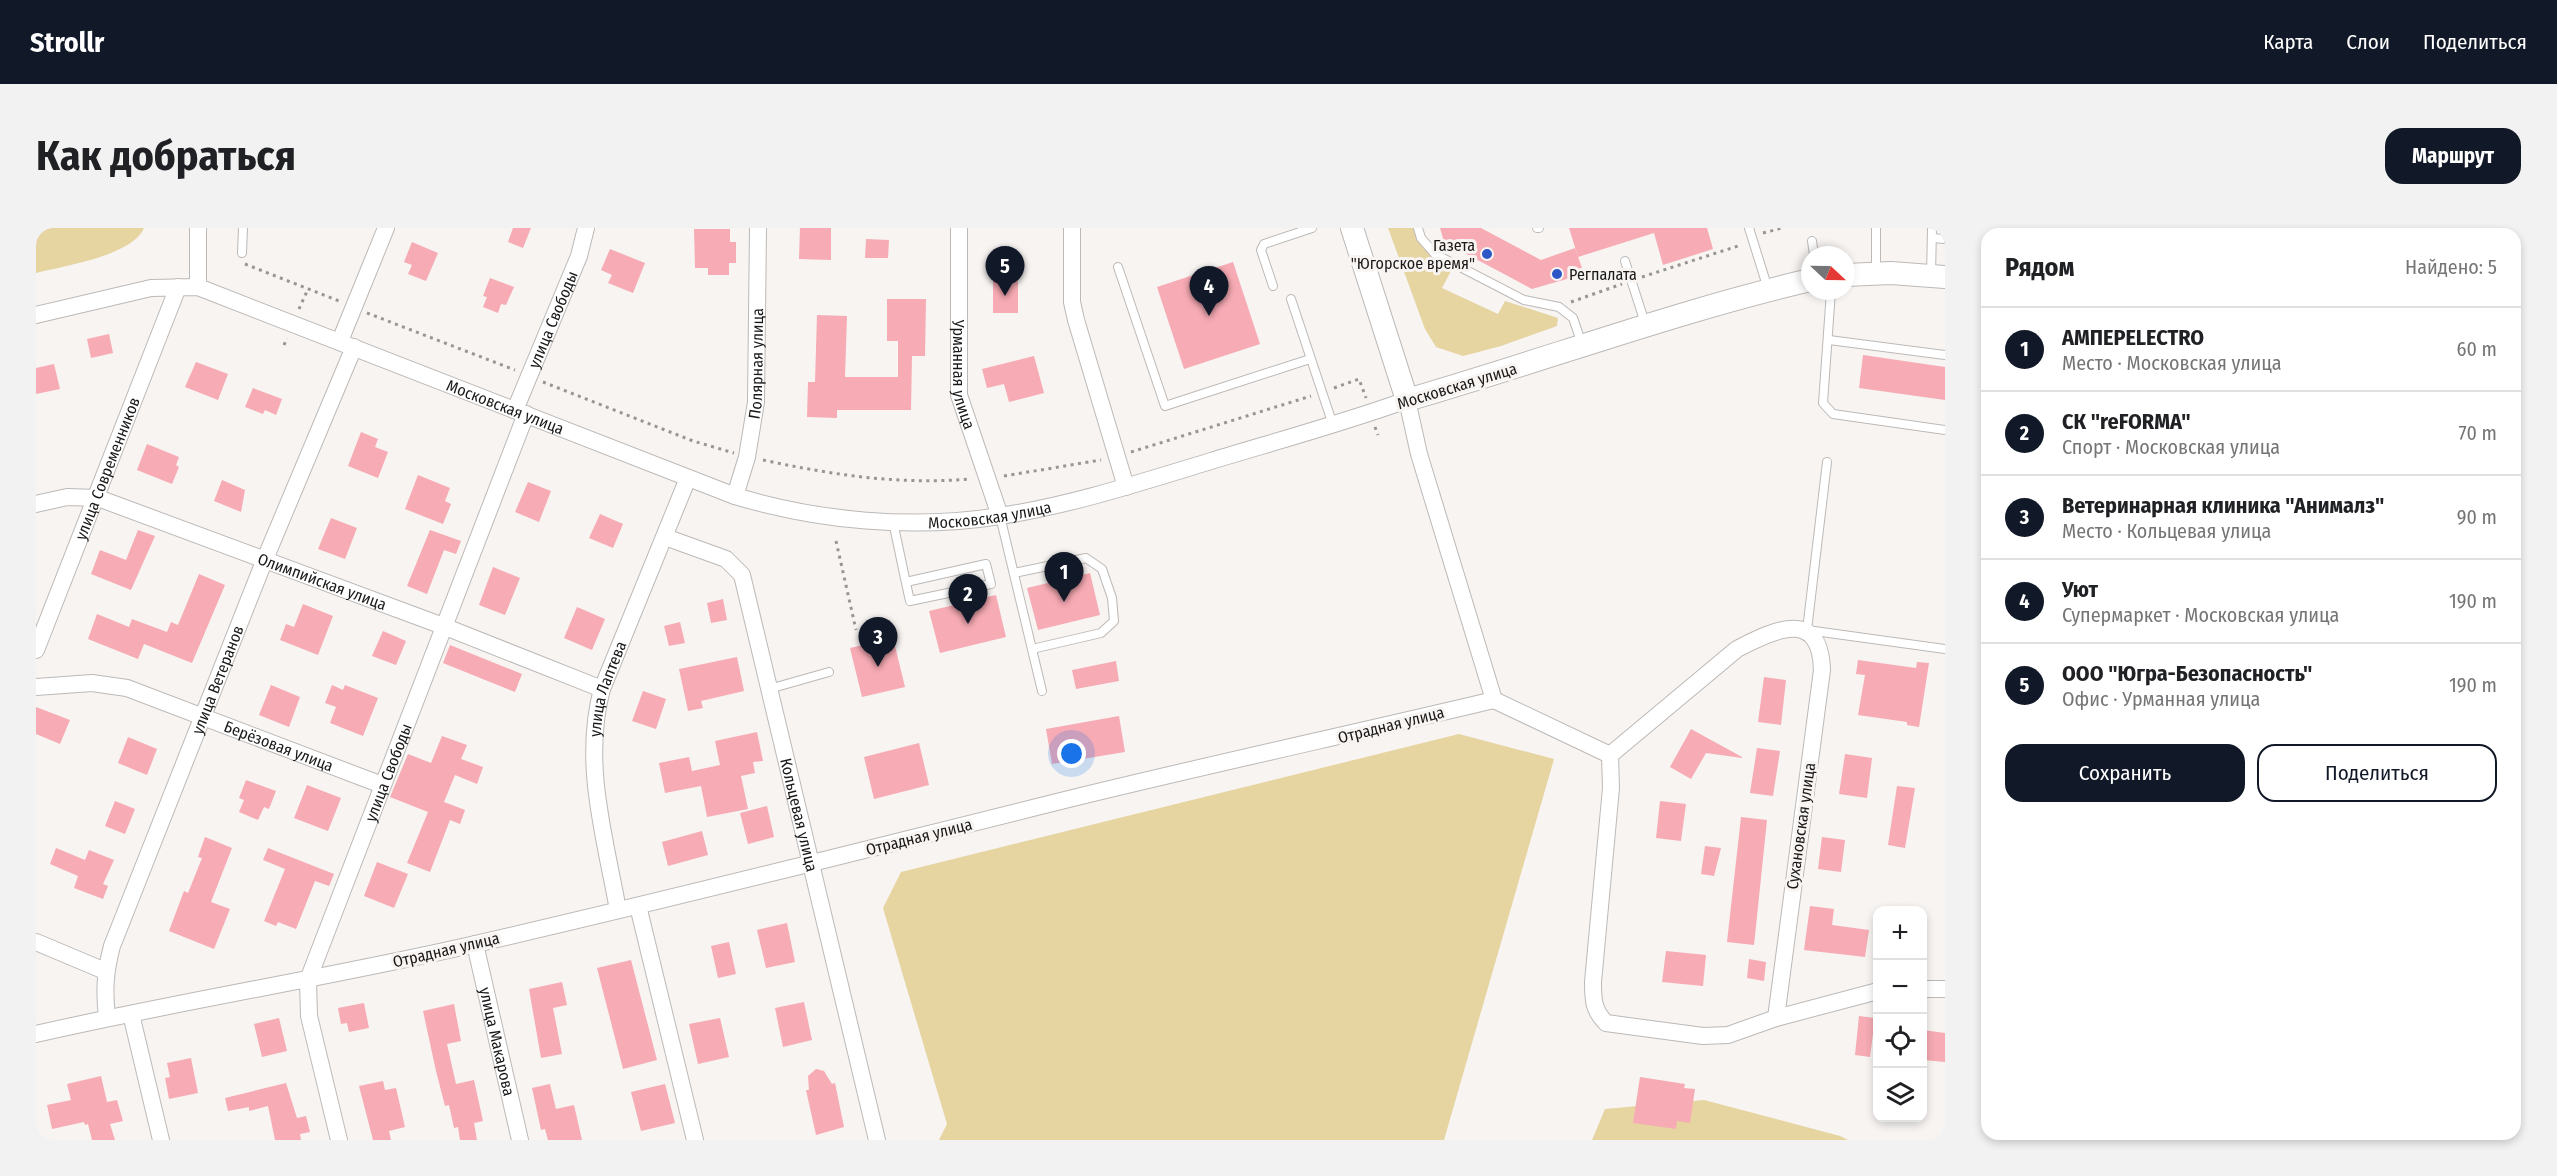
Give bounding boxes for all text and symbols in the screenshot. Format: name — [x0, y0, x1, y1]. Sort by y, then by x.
text: Strollr — [30, 26, 104, 59]
text: Карта — [2263, 29, 2313, 55]
text: Слои — [2346, 29, 2390, 55]
text: Поделиться — [2423, 29, 2527, 55]
button: Маршрут — [2385, 128, 2521, 184]
text: Как добраться — [36, 131, 296, 181]
place label: Газета "Югорское время" — [1351, 236, 1475, 273]
north arrow — [1801, 246, 1855, 300]
pin: 5 — [986, 247, 1024, 296]
marker: Газета "Югорское время" — [1480, 247, 1494, 261]
text: Рядом — [2005, 252, 2074, 283]
text: Найдено: 5 — [2405, 255, 2497, 279]
place label: Регпалата — [1569, 265, 1637, 284]
pin: 4 — [1190, 266, 1228, 316]
marker: Регпалата — [1550, 267, 1564, 281]
street label: улица Свободы — [524, 268, 581, 371]
street label: Полярная улица — [744, 308, 767, 420]
street label: Урманная улица — [950, 319, 979, 432]
text: АМПЕРELECTRO — [2062, 324, 2204, 351]
text: 1 — [2020, 337, 2029, 361]
text: 60 m — [2457, 337, 2497, 361]
text: Место · Московская улица — [2062, 351, 2282, 375]
street label: Московская улица — [1395, 359, 1519, 413]
street label: Московская улица — [444, 375, 567, 438]
street label: улица Современников — [71, 394, 144, 543]
text: СК "reFORMA" — [2062, 408, 2191, 435]
text: 2 — [2020, 421, 2029, 445]
text: 70 m — [2459, 421, 2497, 445]
text: Спорт · Московская улица — [2062, 435, 2280, 459]
text: Ветеринарная клиника "Анималз" — [2062, 492, 2384, 519]
street label: Московская улица — [928, 497, 1053, 532]
text: 3 — [2020, 505, 2029, 529]
text: 90 m — [2457, 505, 2497, 529]
text: Место · Кольцевая улица — [2062, 519, 2271, 543]
street label: Олимпийская улица — [255, 549, 389, 614]
pin: 1 — [1044, 552, 1084, 602]
pin: 2 — [948, 574, 988, 624]
text: Уют — [2062, 576, 2098, 603]
text: 4 — [2019, 589, 2030, 613]
text: 190 m — [2449, 589, 2497, 613]
text: Супермаркет · Московская улица — [2062, 603, 2339, 627]
pin: 3 — [858, 618, 898, 667]
street label: улица Ветеранов — [187, 623, 247, 737]
street label: улица Лаптева — [585, 638, 630, 737]
text: ООО "Югра-Безопасность" — [2062, 660, 2312, 687]
text: 5 — [2020, 673, 2029, 697]
text: 190 m — [2449, 673, 2497, 697]
text: Офис · Урманная улица — [2062, 687, 2260, 711]
street label: Отрадная улица — [1336, 703, 1446, 747]
street label: Берёзовая улица — [222, 716, 336, 775]
street label: улица Свободы — [360, 721, 415, 824]
your location — [1057, 739, 1086, 768]
button: Сохранить — [2005, 744, 2245, 802]
button: Поделиться — [2257, 744, 2497, 802]
street label: Кольцевая улица — [777, 756, 822, 874]
street label: Сухановская улица — [1783, 761, 1819, 891]
street label: Отрадная улица — [864, 815, 974, 859]
map controls — [1873, 906, 1927, 1122]
button: + — [1873, 906, 1927, 960]
street label: Отрадная улица — [391, 928, 501, 972]
button: − — [1873, 960, 1927, 1014]
street label: улица Макарова — [476, 985, 519, 1098]
button: locate — [1873, 1014, 1927, 1068]
button: layers — [1873, 1068, 1927, 1122]

